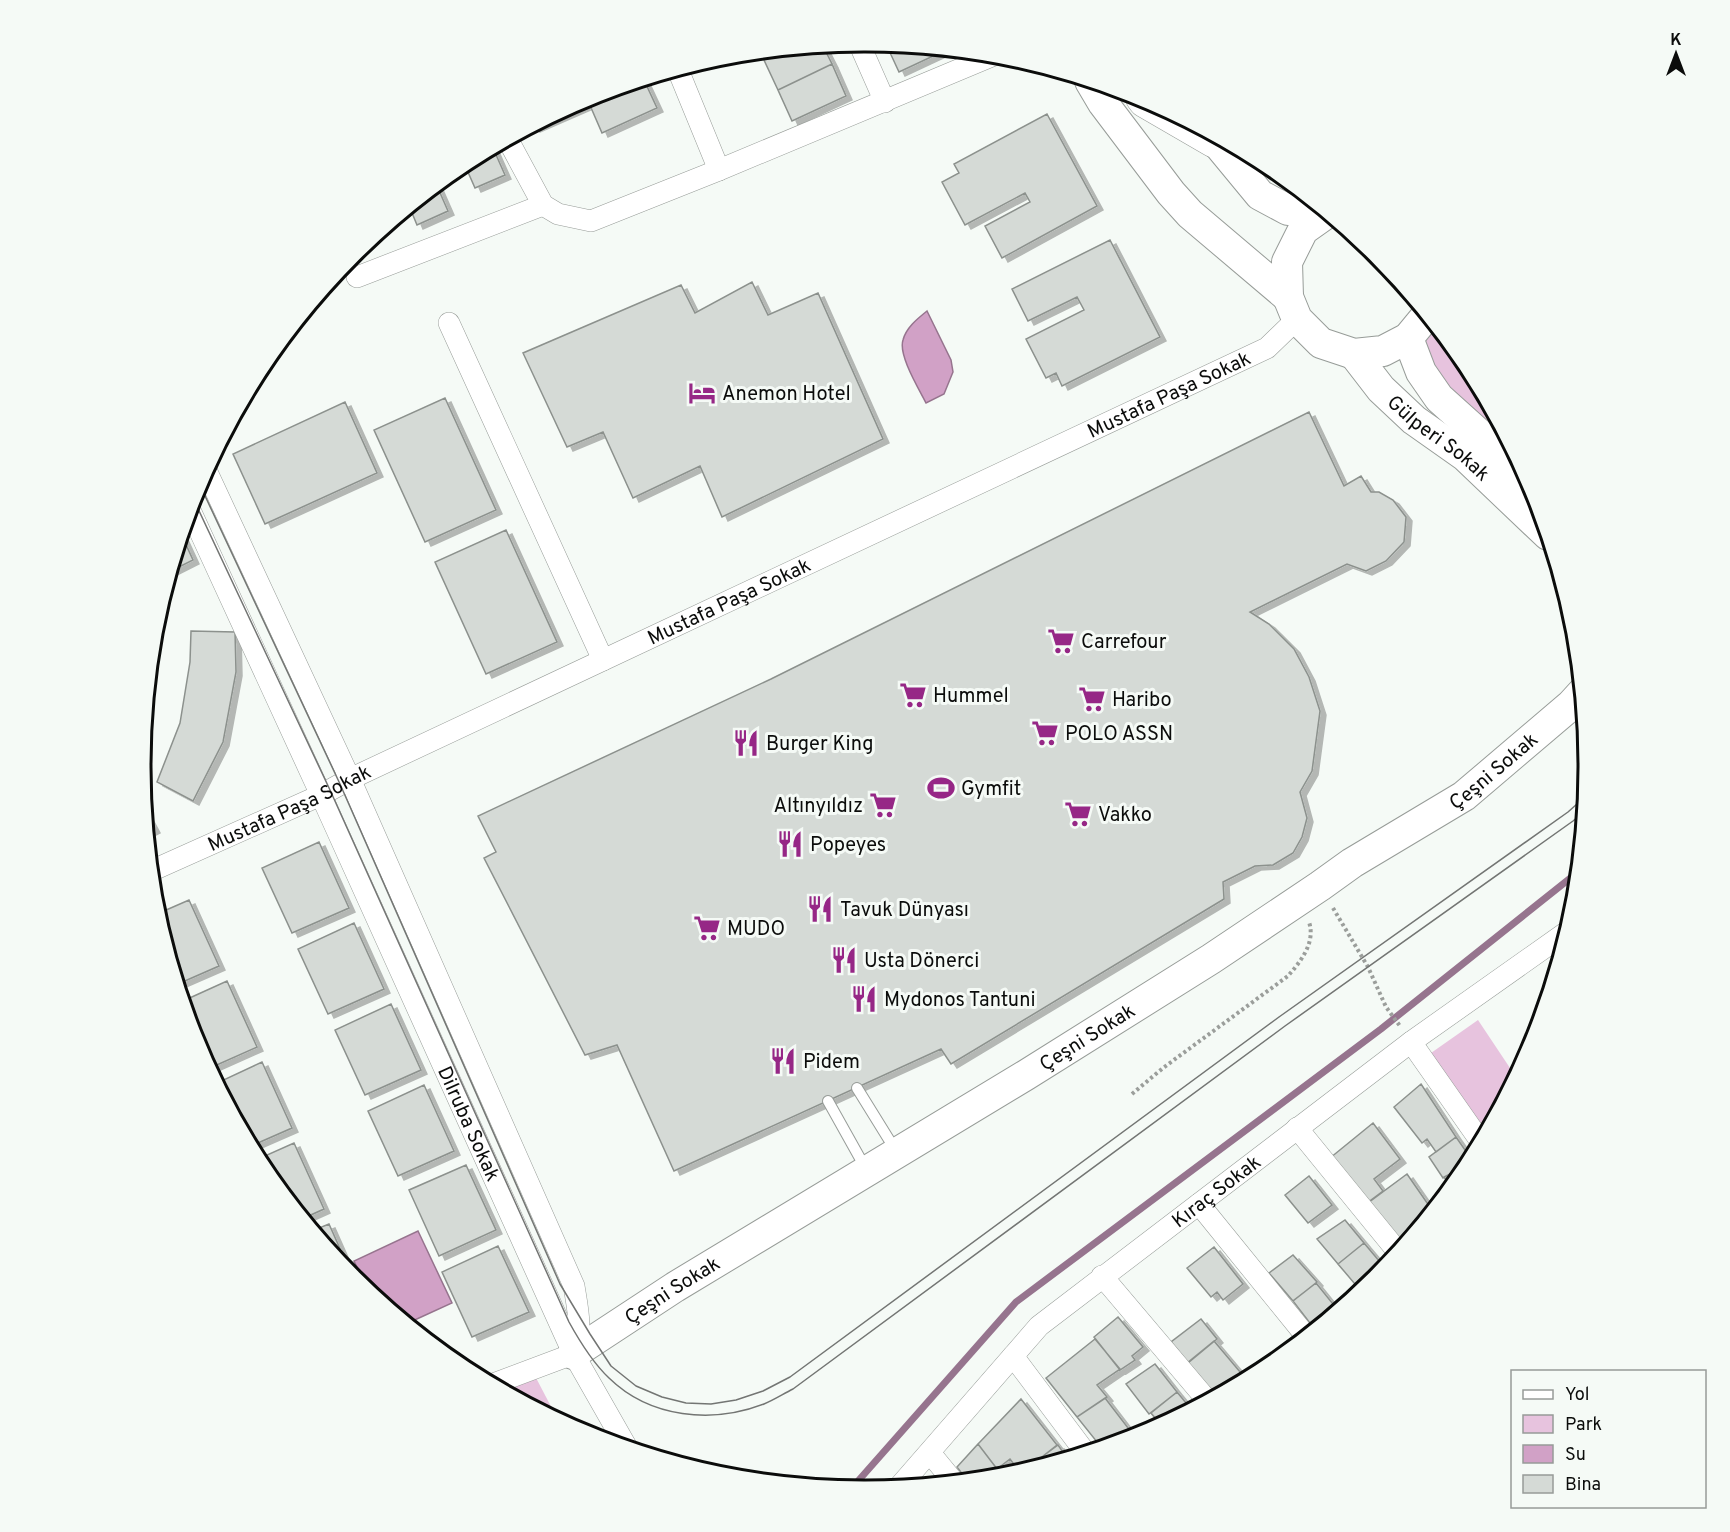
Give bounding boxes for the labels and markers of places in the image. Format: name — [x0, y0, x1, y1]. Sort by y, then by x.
hotel icon: Anemon Hotel — [687, 378, 717, 408]
place label: Anemon Hotel — [722, 382, 851, 408]
supermarket icon: Carrefour — [1046, 626, 1076, 656]
place label: Carrefour — [1081, 630, 1167, 656]
supermarket icon: Hummel — [898, 680, 928, 710]
place label: Hummel — [933, 684, 1009, 710]
supermarket icon: Haribo — [1077, 684, 1107, 714]
place label: Haribo — [1112, 688, 1172, 714]
supermarket icon: POLO ASSN — [1030, 718, 1060, 748]
place label: POLO ASSN — [1065, 722, 1173, 748]
restaurant icon: Burger King — [731, 728, 761, 758]
place label: Burger King — [766, 732, 874, 758]
sports icon: Gymfit — [926, 773, 956, 803]
place label: Gymfit — [961, 777, 1021, 803]
supermarket icon: Altınyıldız — [868, 790, 898, 820]
place label: Altınyıldız — [773, 794, 863, 820]
supermarket icon: Vakko — [1063, 799, 1093, 829]
place label: Vakko — [1098, 803, 1152, 829]
restaurant icon: Popeyes — [775, 829, 805, 859]
place label: Popeyes — [810, 833, 886, 859]
restaurant icon: Tavuk Dünyası — [805, 894, 835, 924]
place label: Tavuk Dünyası — [840, 898, 969, 924]
supermarket icon: MUDO — [692, 913, 722, 943]
place label: MUDO — [727, 917, 785, 943]
restaurant icon: Usta Dönerci — [829, 945, 859, 975]
place label: Usta Dönerci — [864, 949, 979, 975]
restaurant icon: Mydonos Tantuni — [849, 984, 879, 1014]
place label: Mydonos Tantuni — [884, 988, 1036, 1014]
restaurant icon: Pidem — [768, 1046, 798, 1076]
place label: Pidem — [803, 1050, 860, 1076]

